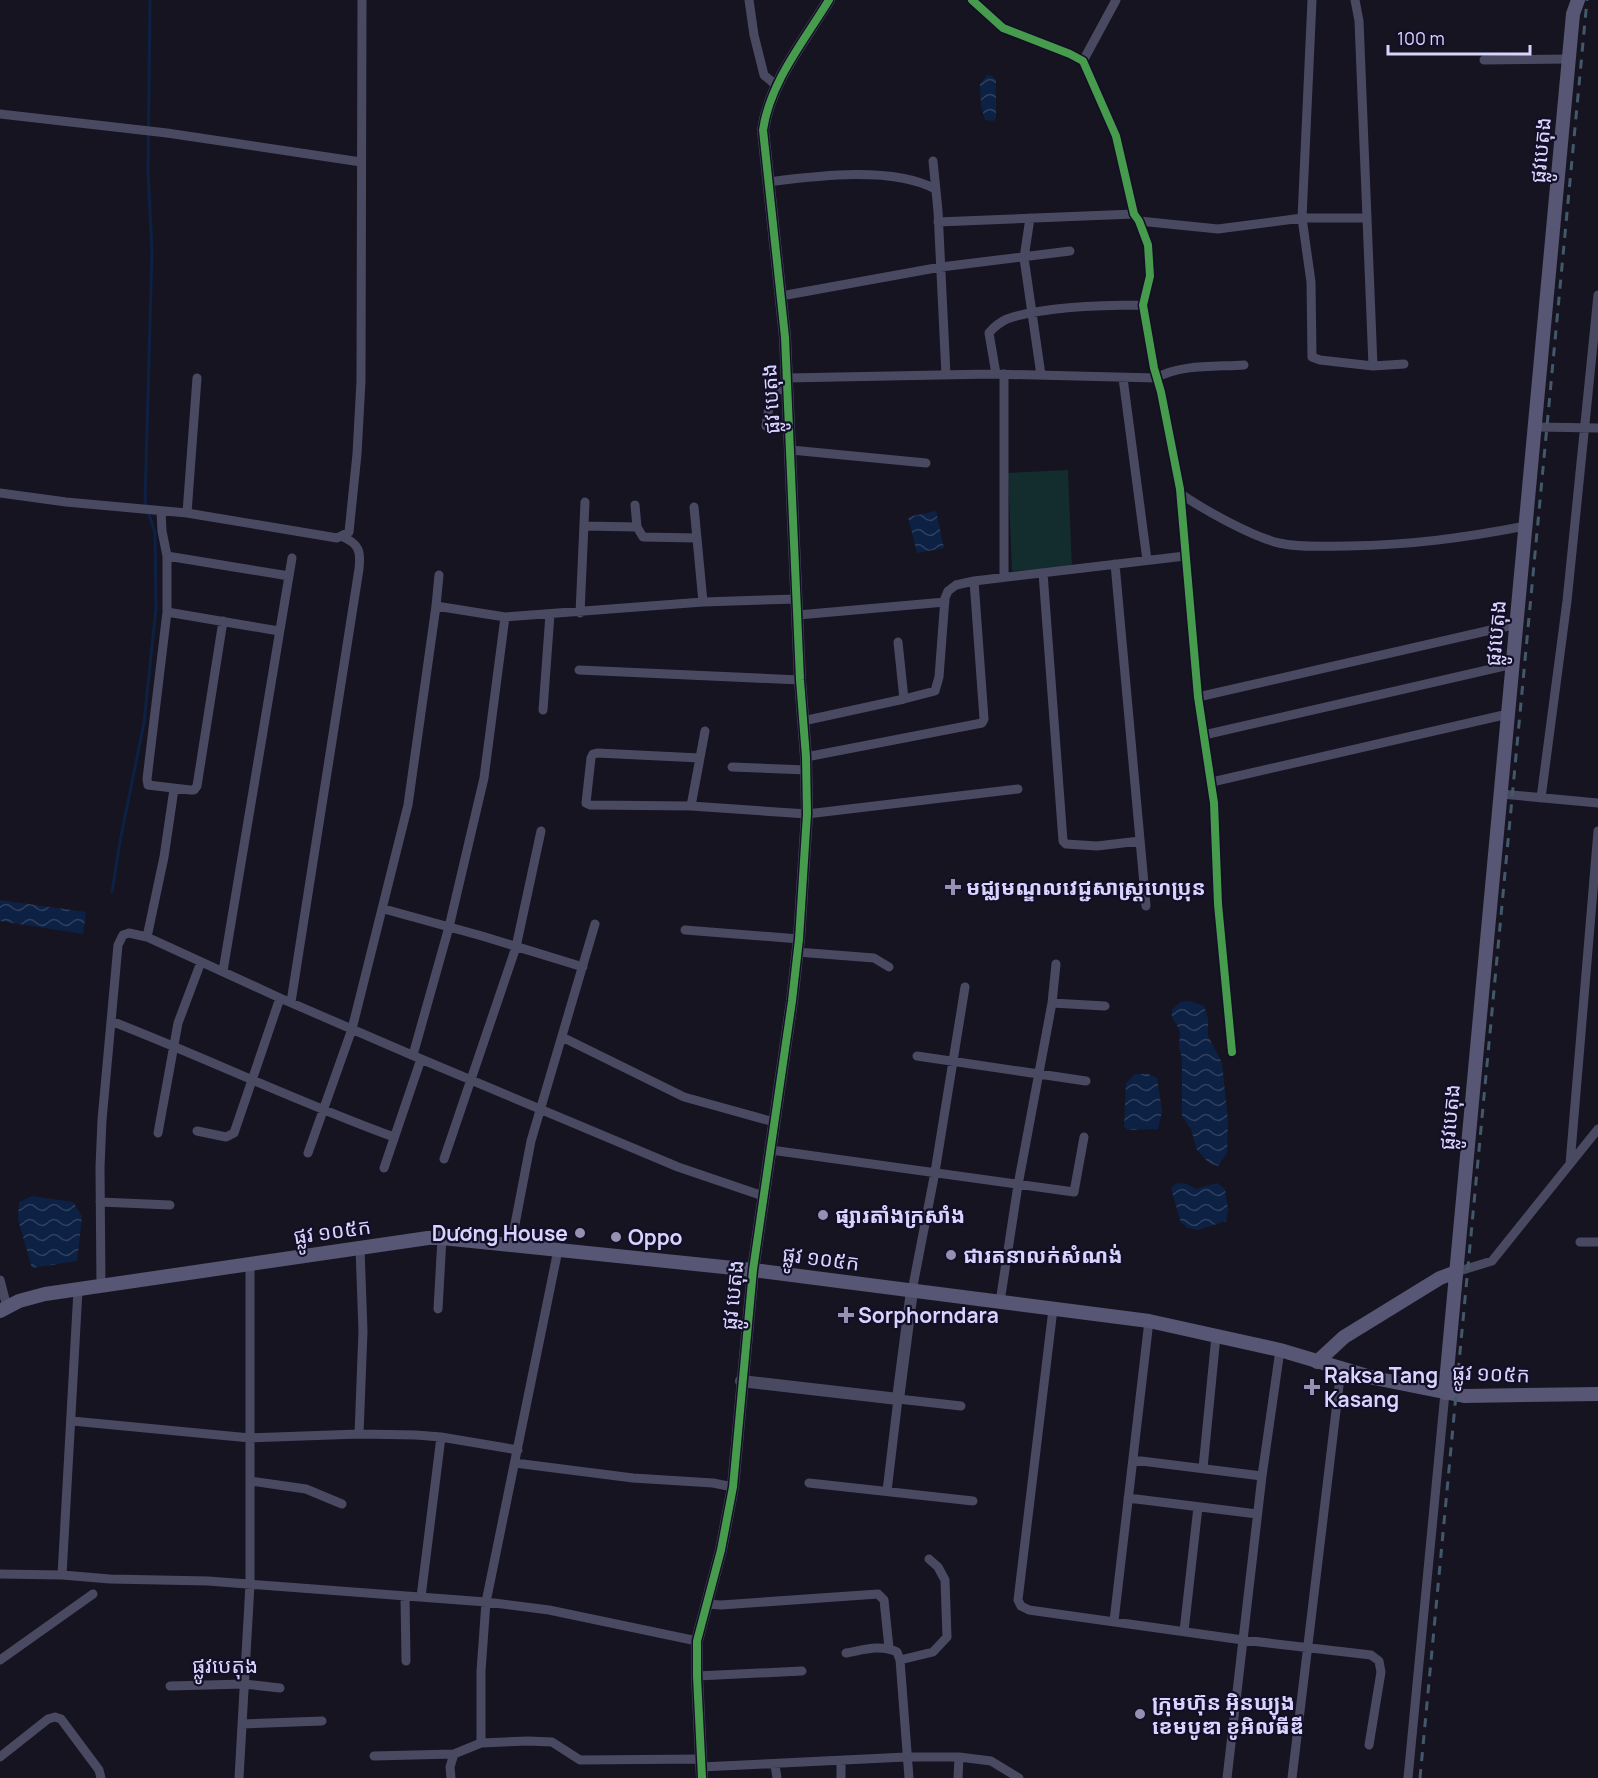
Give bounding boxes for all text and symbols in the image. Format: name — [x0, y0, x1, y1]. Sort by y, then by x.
scale bar — [1388, 18, 1530, 56]
text: 100 m — [1397, 26, 1445, 50]
street label: ផ្លូវបេតុង — [1523, 116, 1563, 185]
street label: ផ្លូវ បេតុង — [754, 363, 792, 435]
street label: ផ្លូវបេតុង — [1478, 599, 1518, 668]
place label: មជ្ឈមណ្ឌលវេជ្ជសាស្ត្រហេប្រុន — [966, 873, 1206, 902]
marker: មជ្ឈមណ្ឌលវេជ្ជសាស្ត្រហេប្រុន — [944, 878, 962, 896]
street label: ផ្លូវបេតុង — [1432, 1083, 1472, 1152]
place label: ផ្សារតាំងក្រសាំង — [835, 1201, 965, 1229]
marker: ផ្សារតាំងក្រសាំង — [816, 1208, 830, 1222]
street label: ផ្លូវ ១០៥ក — [292, 1212, 373, 1256]
place label: Dương House — [432, 1219, 568, 1247]
place label: Oppo — [628, 1223, 683, 1251]
marker: Dương House — [573, 1226, 587, 1240]
marker: Oppo — [609, 1230, 623, 1244]
street label: ផ្លូវ ១០៥ក — [780, 1239, 861, 1283]
place label: ជារតនាលក់សំណង់ — [963, 1241, 1123, 1269]
marker: ជារតនាលក់សំណង់ — [944, 1248, 958, 1262]
street label: ផ្លូវ បេតុង — [714, 1259, 756, 1332]
place label: Sorphorndara — [858, 1301, 999, 1329]
marker: Sorphorndara — [839, 1308, 853, 1322]
street label: ផ្លូវ ១០៥ក — [1451, 1358, 1530, 1395]
place label: Raksa Tang Kasang — [1324, 1361, 1438, 1413]
marker: Raksa Tang Kasang — [1305, 1380, 1319, 1394]
street label: ផ្លូវបេតុង — [192, 1651, 258, 1685]
place label: ក្រុមហ៊ុន អ៊ិនឃ្យុង ខេមបូឌា ខូអិលធីឌី — [1152, 1688, 1304, 1740]
marker: ក្រុមហ៊ុន អ៊ិនឃ្យុង ខេមបូឌា ខូអិលធីឌី — [1133, 1707, 1147, 1721]

